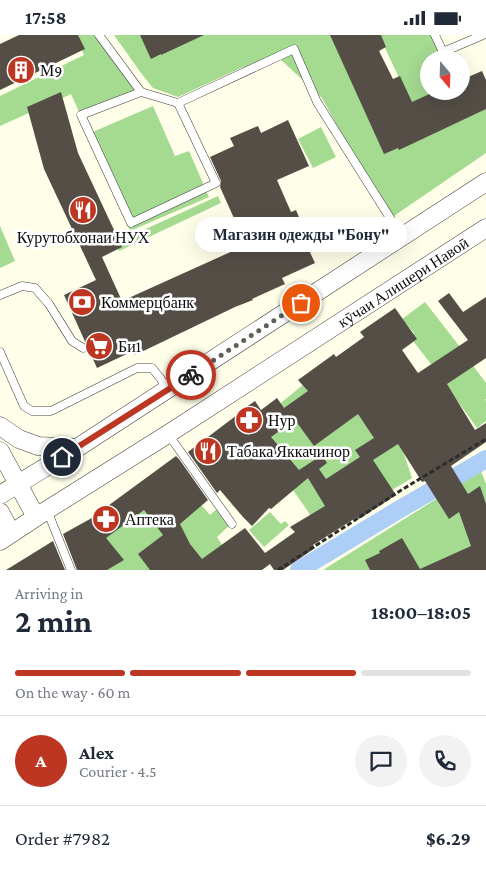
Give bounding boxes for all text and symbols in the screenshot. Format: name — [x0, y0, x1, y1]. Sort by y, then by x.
text: 17:58 — [25, 7, 67, 28]
north arrow — [420, 50, 470, 100]
map controls — [420, 50, 470, 100]
building icon: М9 — [6, 55, 36, 85]
place label: М9 — [40, 62, 62, 79]
restaurant icon: Курутобхонаи НУХ — [68, 195, 98, 225]
callout: Магазин одежды "Бону" — [195, 218, 407, 253]
text: Магазин одежды "Бону" — [213, 226, 389, 243]
place label: Курутобхонаи НУХ — [17, 229, 150, 247]
street label: кӯчаи Алишери Навоӣ — [334, 233, 472, 330]
pin — [280, 282, 322, 324]
bank icon: Коммерцбанк — [67, 287, 97, 317]
icon: bag — [287, 289, 315, 317]
place label: Коммерцбанк — [101, 294, 194, 312]
supermarket icon: Би1 — [84, 331, 114, 361]
place label: Би1 — [118, 338, 141, 355]
courier — [166, 350, 216, 400]
icon: bike — [177, 361, 205, 389]
pharmacy icon: Нур — [234, 405, 264, 435]
place label: Нур — [268, 412, 296, 430]
pin — [41, 436, 83, 478]
restaurant icon: Табака Яккачинор — [193, 436, 223, 466]
icon: home — [48, 443, 76, 471]
place label: Табака Яккачинор — [227, 443, 350, 461]
pharmacy icon: Аптека — [91, 504, 121, 534]
place label: Аптека — [125, 511, 174, 528]
text: Arriving in — [15, 585, 83, 602]
text: 18:00–18:05 — [371, 602, 471, 623]
text: 2 min — [15, 603, 92, 639]
text: On the way · 60 m — [15, 684, 130, 701]
button: chat — [355, 735, 407, 787]
button: phone — [419, 735, 471, 787]
text: Alex — [79, 742, 114, 763]
text: A — [35, 750, 47, 771]
text: Courier · 4.5 — [79, 763, 157, 780]
text: Order #7982 — [15, 828, 110, 849]
text: $6.29 — [426, 828, 471, 849]

